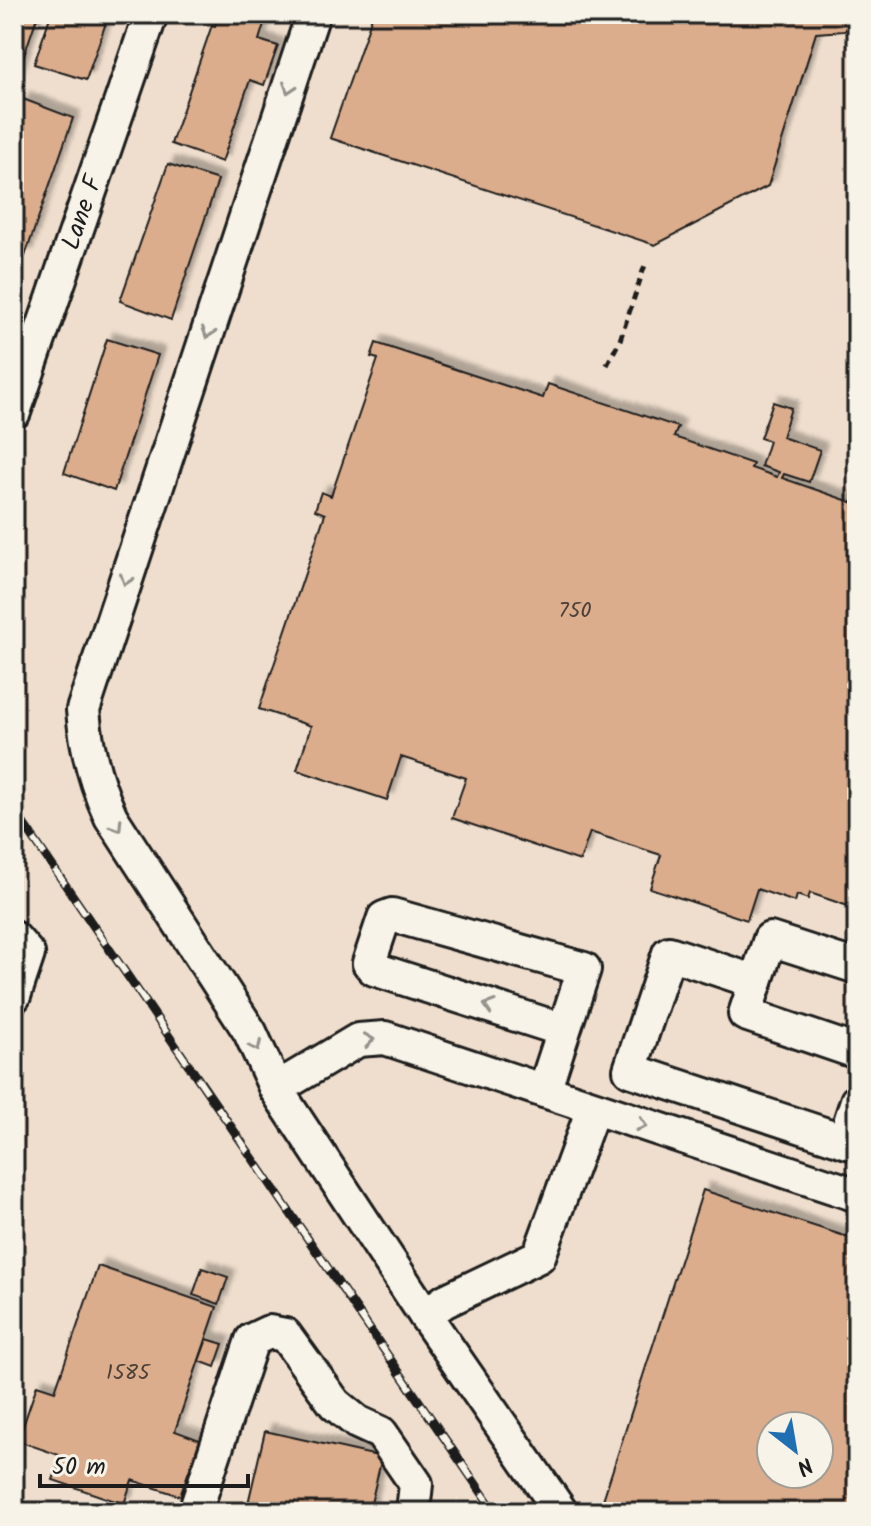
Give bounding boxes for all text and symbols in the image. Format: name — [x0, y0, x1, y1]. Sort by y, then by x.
one-way arrow — [282, 81, 298, 94]
street label: Lane F — [51, 168, 116, 256]
one-way arrow — [202, 325, 218, 339]
one-way arrow — [120, 572, 136, 586]
house number: 750 — [559, 594, 591, 629]
one-way arrow — [107, 817, 122, 832]
one-way arrow — [483, 1000, 497, 1016]
one-way arrow — [362, 1032, 375, 1049]
one-way arrow — [246, 1037, 262, 1052]
one-way arrow — [634, 1115, 648, 1131]
house number: 1585 — [106, 1356, 151, 1391]
north arrow — [755, 1410, 835, 1490]
scale bar — [40, 1438, 248, 1488]
text: N — [789, 1446, 819, 1484]
text: 50 m — [52, 1448, 106, 1487]

